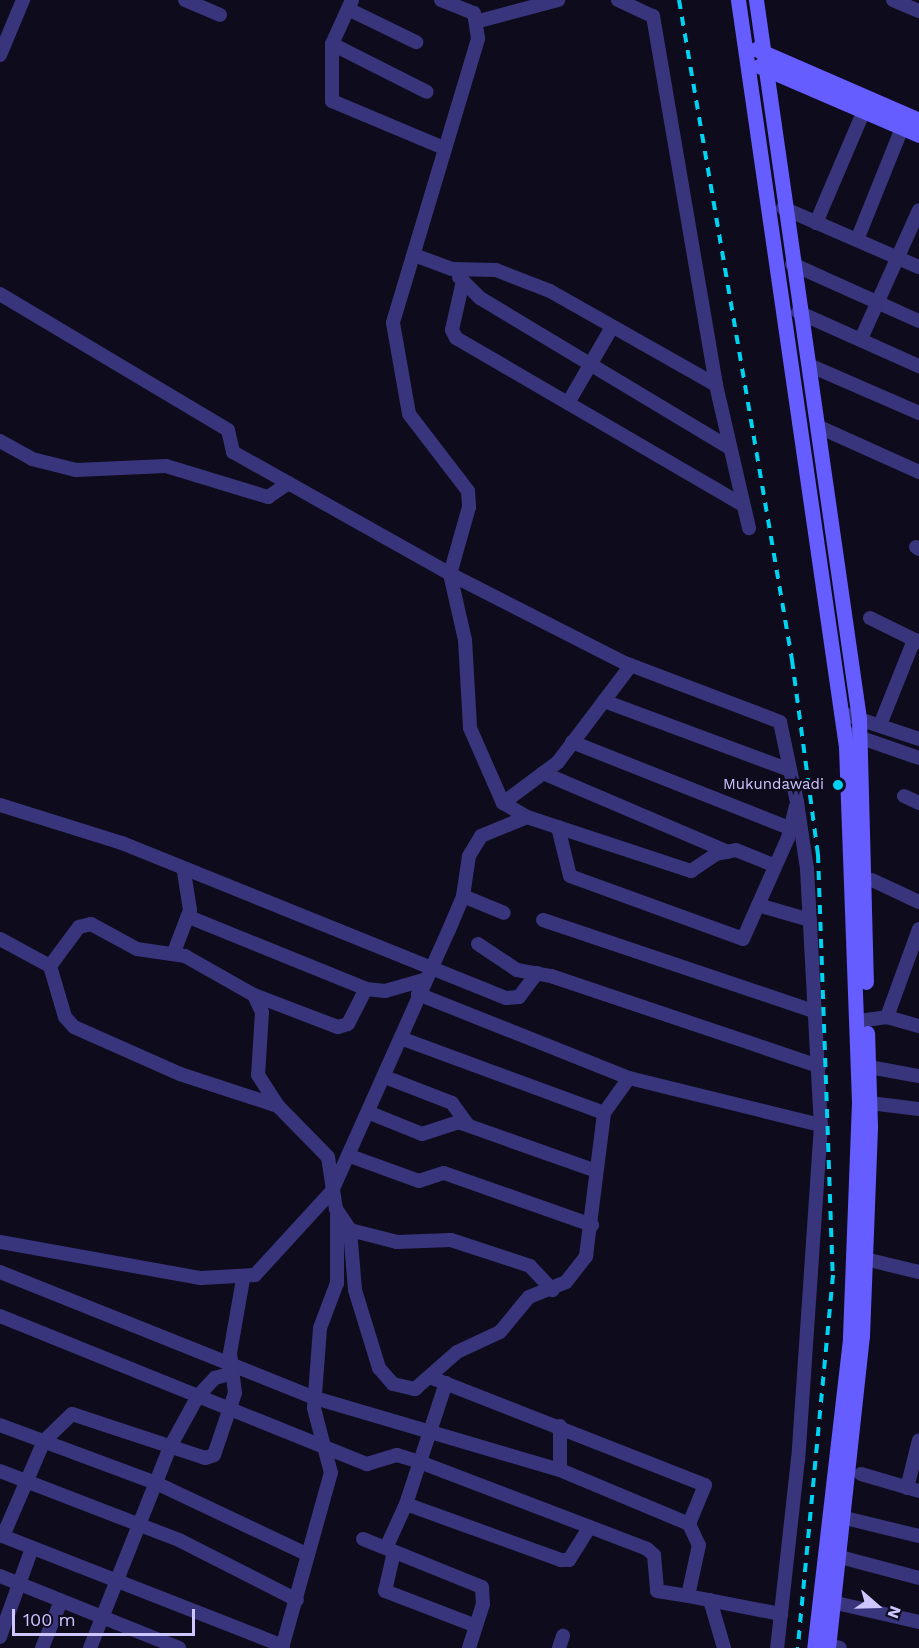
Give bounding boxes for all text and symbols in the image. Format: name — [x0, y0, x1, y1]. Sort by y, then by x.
place label: Mukundawadi — [723, 776, 824, 794]
marker: Mukundawadi — [829, 776, 847, 794]
north arrow — [847, 1576, 907, 1636]
scale bar — [15, 1597, 198, 1635]
text: N — [883, 1603, 905, 1621]
text: 100 m — [23, 1609, 76, 1630]

